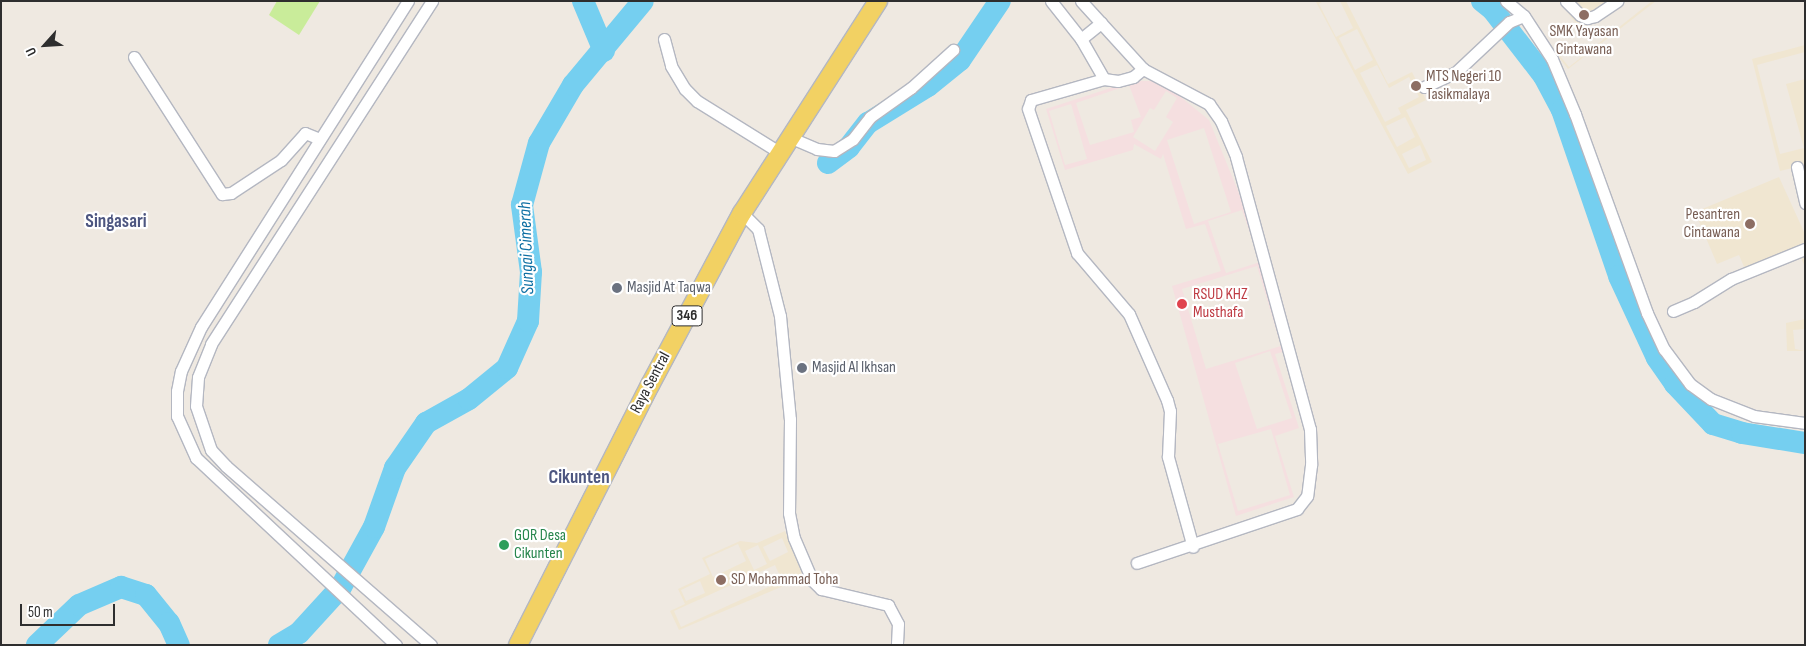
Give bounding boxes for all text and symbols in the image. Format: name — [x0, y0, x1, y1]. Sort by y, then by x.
marker: SMK Yayasan Cintawana — [1578, 9, 1590, 21]
north arrow — [20, 20, 70, 70]
place label: SMK Yayasan Cintawana — [1550, 22, 1618, 60]
text: U — [22, 45, 40, 59]
place label: MTS Negeri 10 Tasikmalaya — [1426, 67, 1501, 105]
marker: MTS Negeri 10 Tasikmalaya — [1410, 80, 1422, 92]
water label: Sungai Cimerah — [515, 201, 539, 295]
place label: Pesantren Cintawana — [1683, 205, 1740, 243]
district label: Singasari — [85, 211, 147, 233]
marker: Pesantren Cintawana — [1744, 218, 1756, 230]
place label: Masjid At Taqwa — [627, 278, 711, 298]
marker: Masjid At Taqwa — [611, 282, 623, 294]
place label: RSUD KHZ Musthafa — [1193, 285, 1248, 323]
marker: RSUD KHZ Musthafa — [1175, 297, 1189, 311]
road number: 346 — [671, 304, 703, 328]
street label: Raya Sentral — [627, 349, 675, 417]
place label: Masjid Al Ikhsan — [812, 358, 896, 378]
marker: Masjid Al Ikhsan — [796, 362, 808, 374]
district label: Cikunten — [548, 467, 610, 489]
place label: GOR Desa Cikunten — [514, 526, 566, 564]
marker: GOR Desa Cikunten — [498, 539, 510, 551]
place label: SD Mohammad Toha — [731, 570, 838, 590]
marker: SD Mohammad Toha — [715, 574, 727, 586]
scale bar — [22, 594, 118, 626]
text: 50 m — [28, 603, 53, 622]

